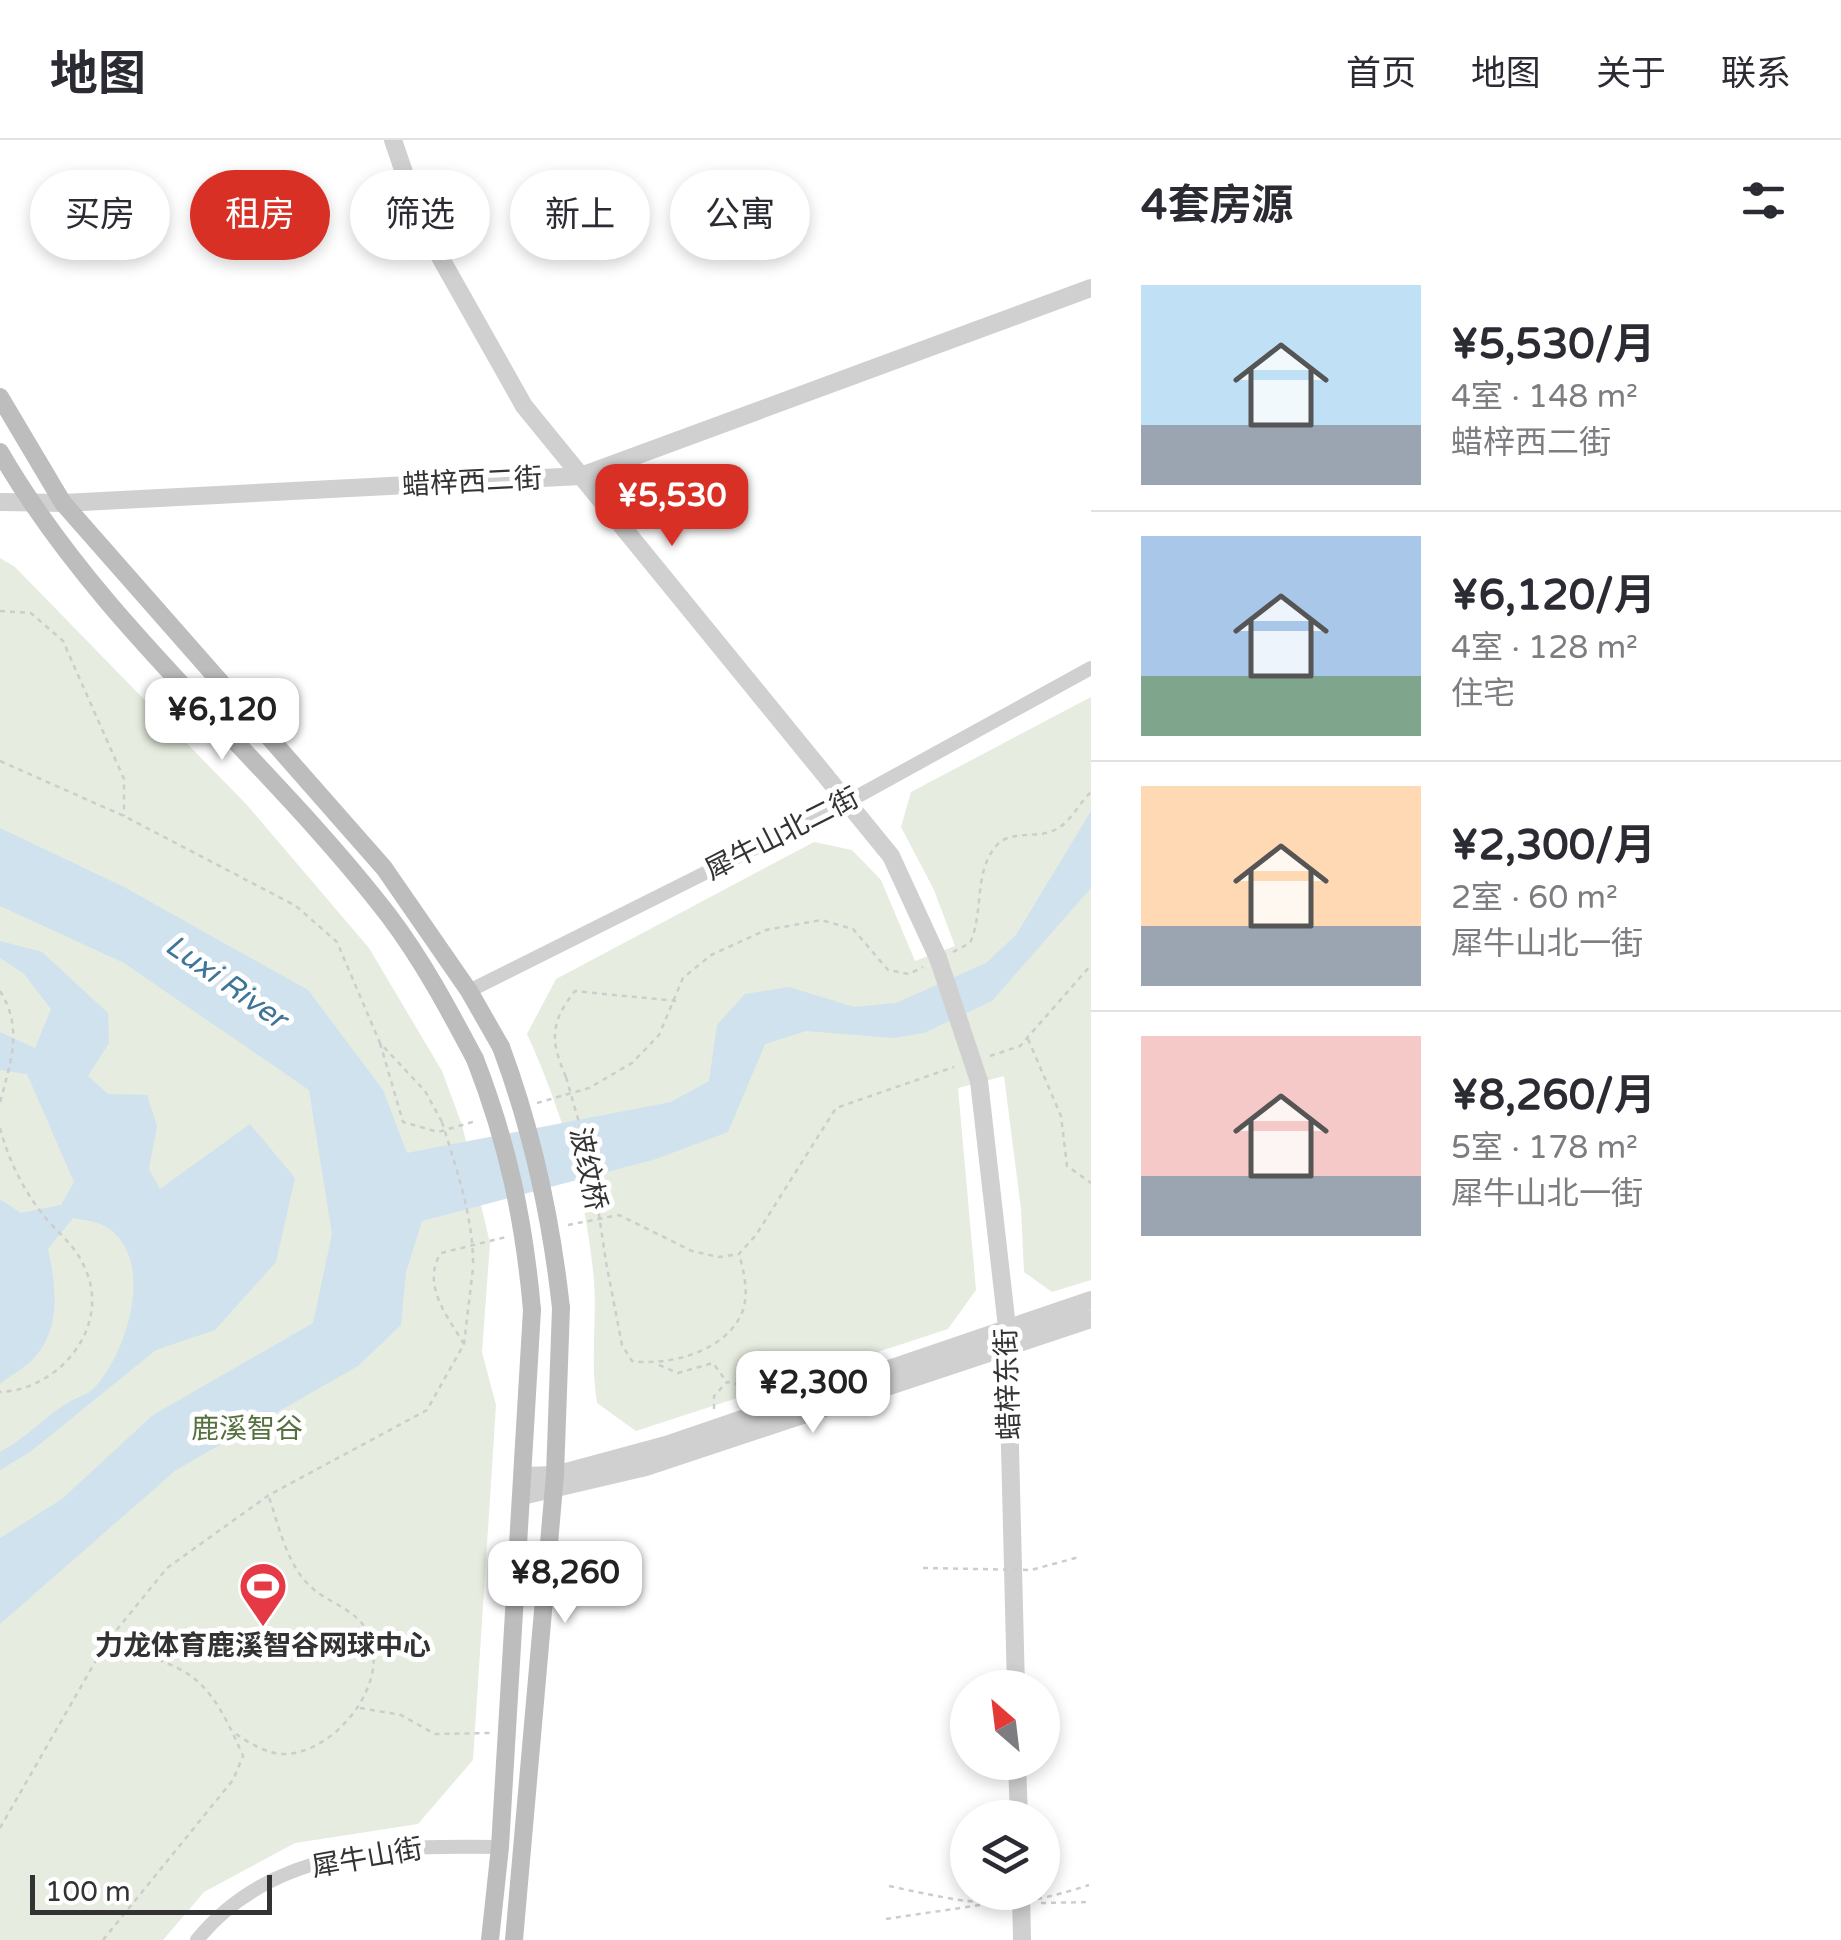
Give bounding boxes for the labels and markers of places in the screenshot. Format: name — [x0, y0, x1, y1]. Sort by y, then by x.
pin: ¥5,530 — [591, 464, 753, 549]
pin: ¥6,120 — [141, 678, 303, 763]
pin: ¥2,300 — [732, 1351, 894, 1436]
pin: ¥8,260 — [484, 1541, 646, 1626]
sports icon: 力龙体育鹿溪智谷网球中心 — [237, 1560, 289, 1628]
place label: 力龙体育鹿溪智谷网球中心 — [95, 1629, 431, 1663]

